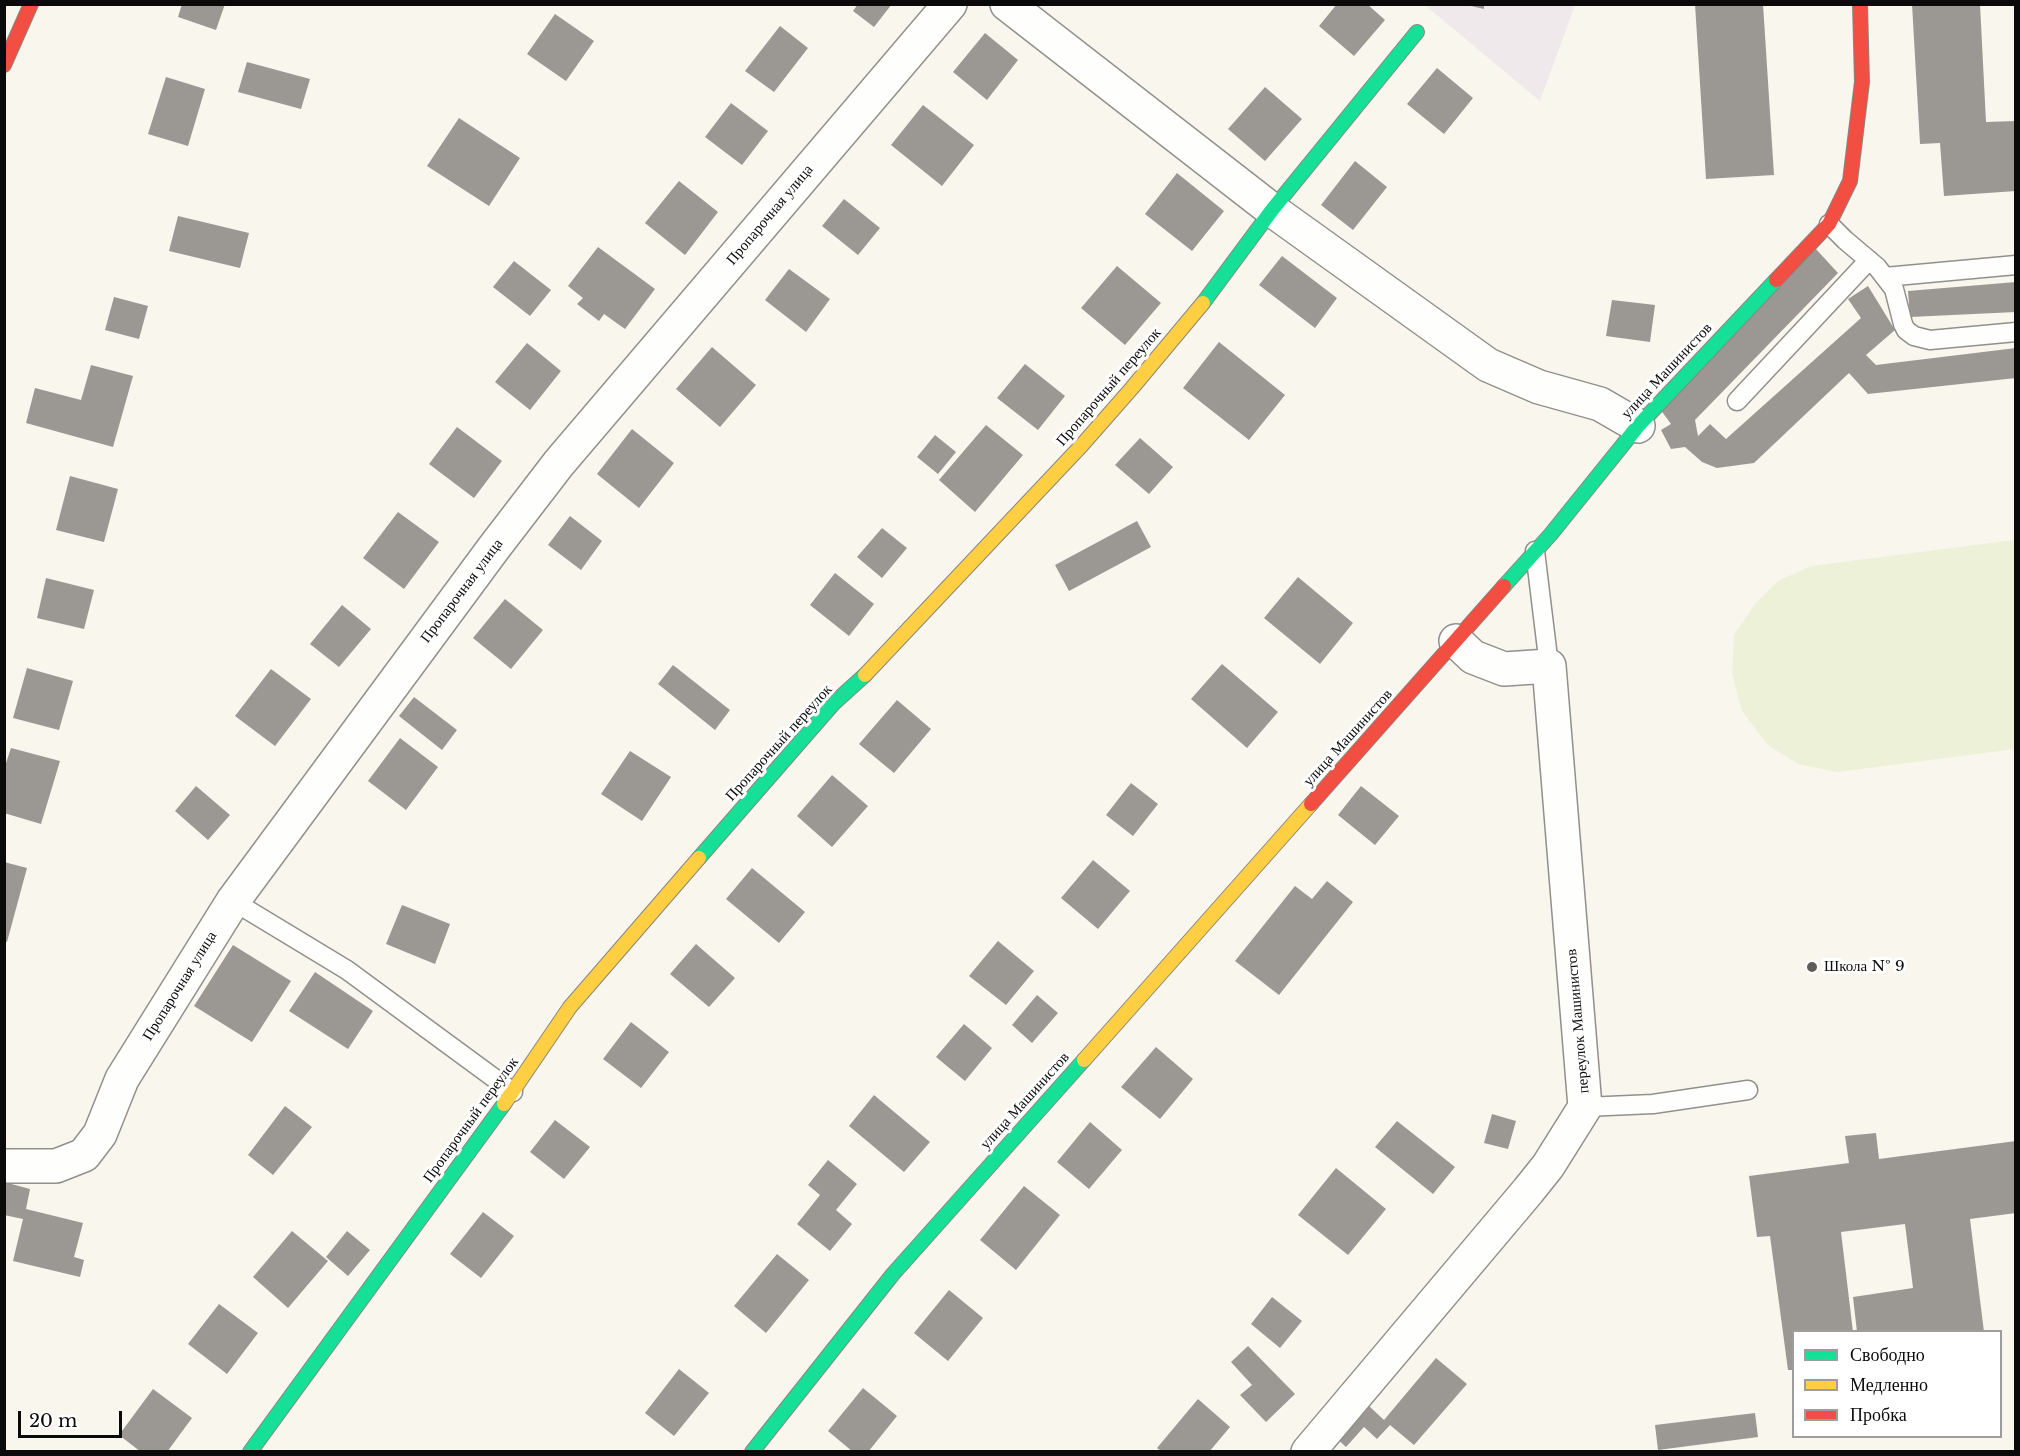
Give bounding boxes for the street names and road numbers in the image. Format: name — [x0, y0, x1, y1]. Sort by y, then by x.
street label: Пропарочная улица — [723, 161, 817, 269]
street label: улица Машинистов — [1618, 319, 1716, 423]
street label: Пропарочный переулок — [1053, 324, 1165, 450]
street label: Пропарочная улица — [417, 535, 507, 647]
street label: Пропарочный переулок — [722, 681, 836, 805]
street label: улица Машинистов — [1300, 686, 1396, 790]
street label: Пропарочная улица — [139, 928, 221, 1044]
street label: переулок Машинистов — [1563, 948, 1593, 1094]
street label: улица Машинистов — [977, 1049, 1073, 1153]
street label: Пропарочный переулок — [419, 1054, 523, 1186]

